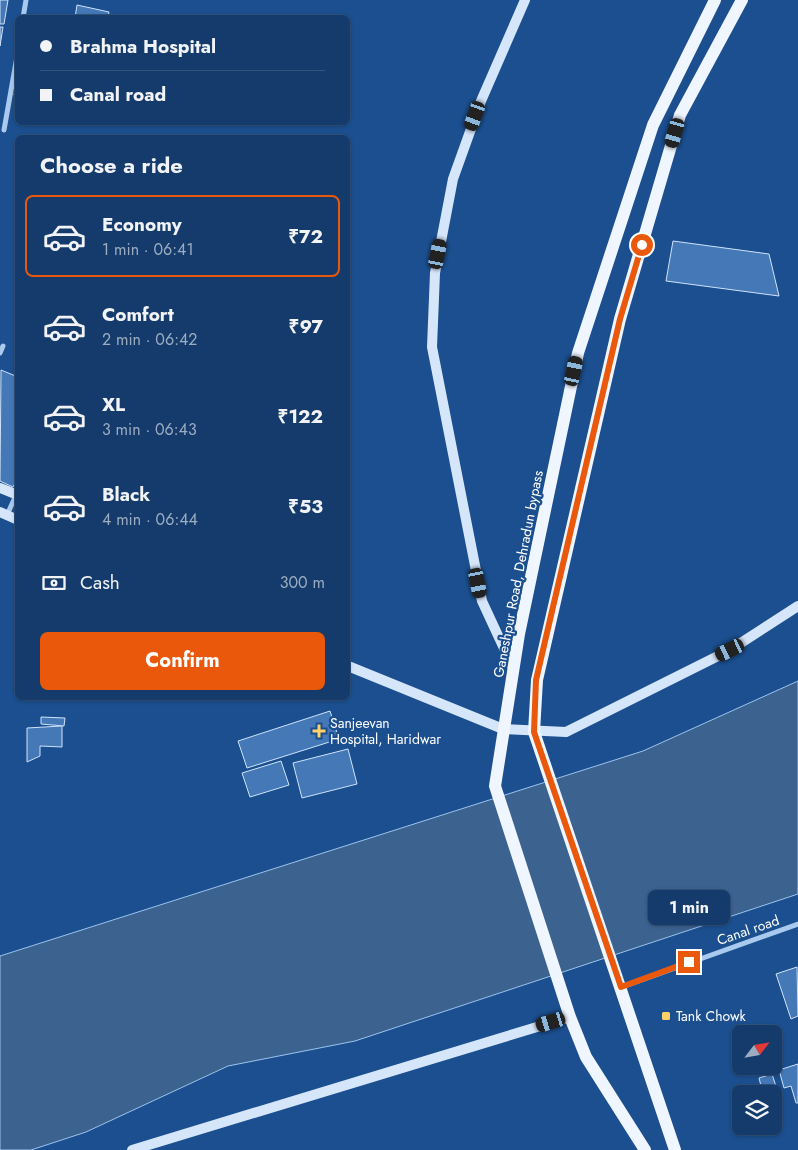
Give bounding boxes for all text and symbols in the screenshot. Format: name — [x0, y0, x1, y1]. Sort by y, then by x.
text: Brahma Hospital — [70, 33, 216, 60]
text: Canal road — [70, 81, 166, 108]
car — [462, 99, 487, 133]
car — [663, 117, 686, 149]
text: Choose a ride — [40, 149, 183, 181]
text: Economy — [102, 211, 182, 238]
icon: car — [42, 214, 87, 259]
text: ₹72 — [288, 223, 323, 250]
route start — [631, 234, 653, 256]
text: 1 min · 06:41 — [102, 238, 194, 261]
car — [427, 238, 448, 270]
text: Comfort — [102, 301, 174, 328]
icon: car — [42, 304, 87, 349]
text: ₹97 — [289, 313, 323, 340]
text: 2 min · 06:42 — [102, 328, 197, 351]
car — [563, 355, 584, 387]
text: XL — [102, 391, 125, 418]
icon: car — [42, 394, 87, 439]
text: ₹122 — [278, 403, 323, 430]
text: 3 min · 06:43 — [102, 418, 197, 441]
street label: Ganeshpur Road, Dehradun bypass — [488, 468, 548, 679]
text: Black — [102, 481, 150, 508]
icon: car — [42, 484, 87, 529]
text: ₹53 — [288, 493, 323, 520]
text: 4 min · 06:44 — [102, 508, 198, 531]
car — [467, 567, 488, 599]
icon: cash — [40, 569, 68, 597]
text: Cash — [80, 569, 120, 596]
text: 300 m — [280, 571, 325, 594]
button: Confirm — [40, 632, 325, 690]
car — [713, 637, 746, 663]
place label: Sanjeevan Hospital, Haridwar — [330, 713, 441, 749]
marker: Sanjeevan Hospital, Haridwar — [312, 724, 326, 738]
callout: 1 min — [648, 890, 730, 924]
text: 1 min — [669, 896, 709, 919]
street label: Canal road — [714, 910, 782, 950]
route end — [678, 951, 700, 973]
place label: Tank Chowk — [676, 1006, 746, 1026]
car — [534, 1010, 567, 1034]
marker: Tank Chowk — [660, 1010, 672, 1022]
north arrow — [732, 1025, 782, 1075]
map controls — [732, 1025, 782, 1135]
button: layers — [732, 1085, 782, 1135]

